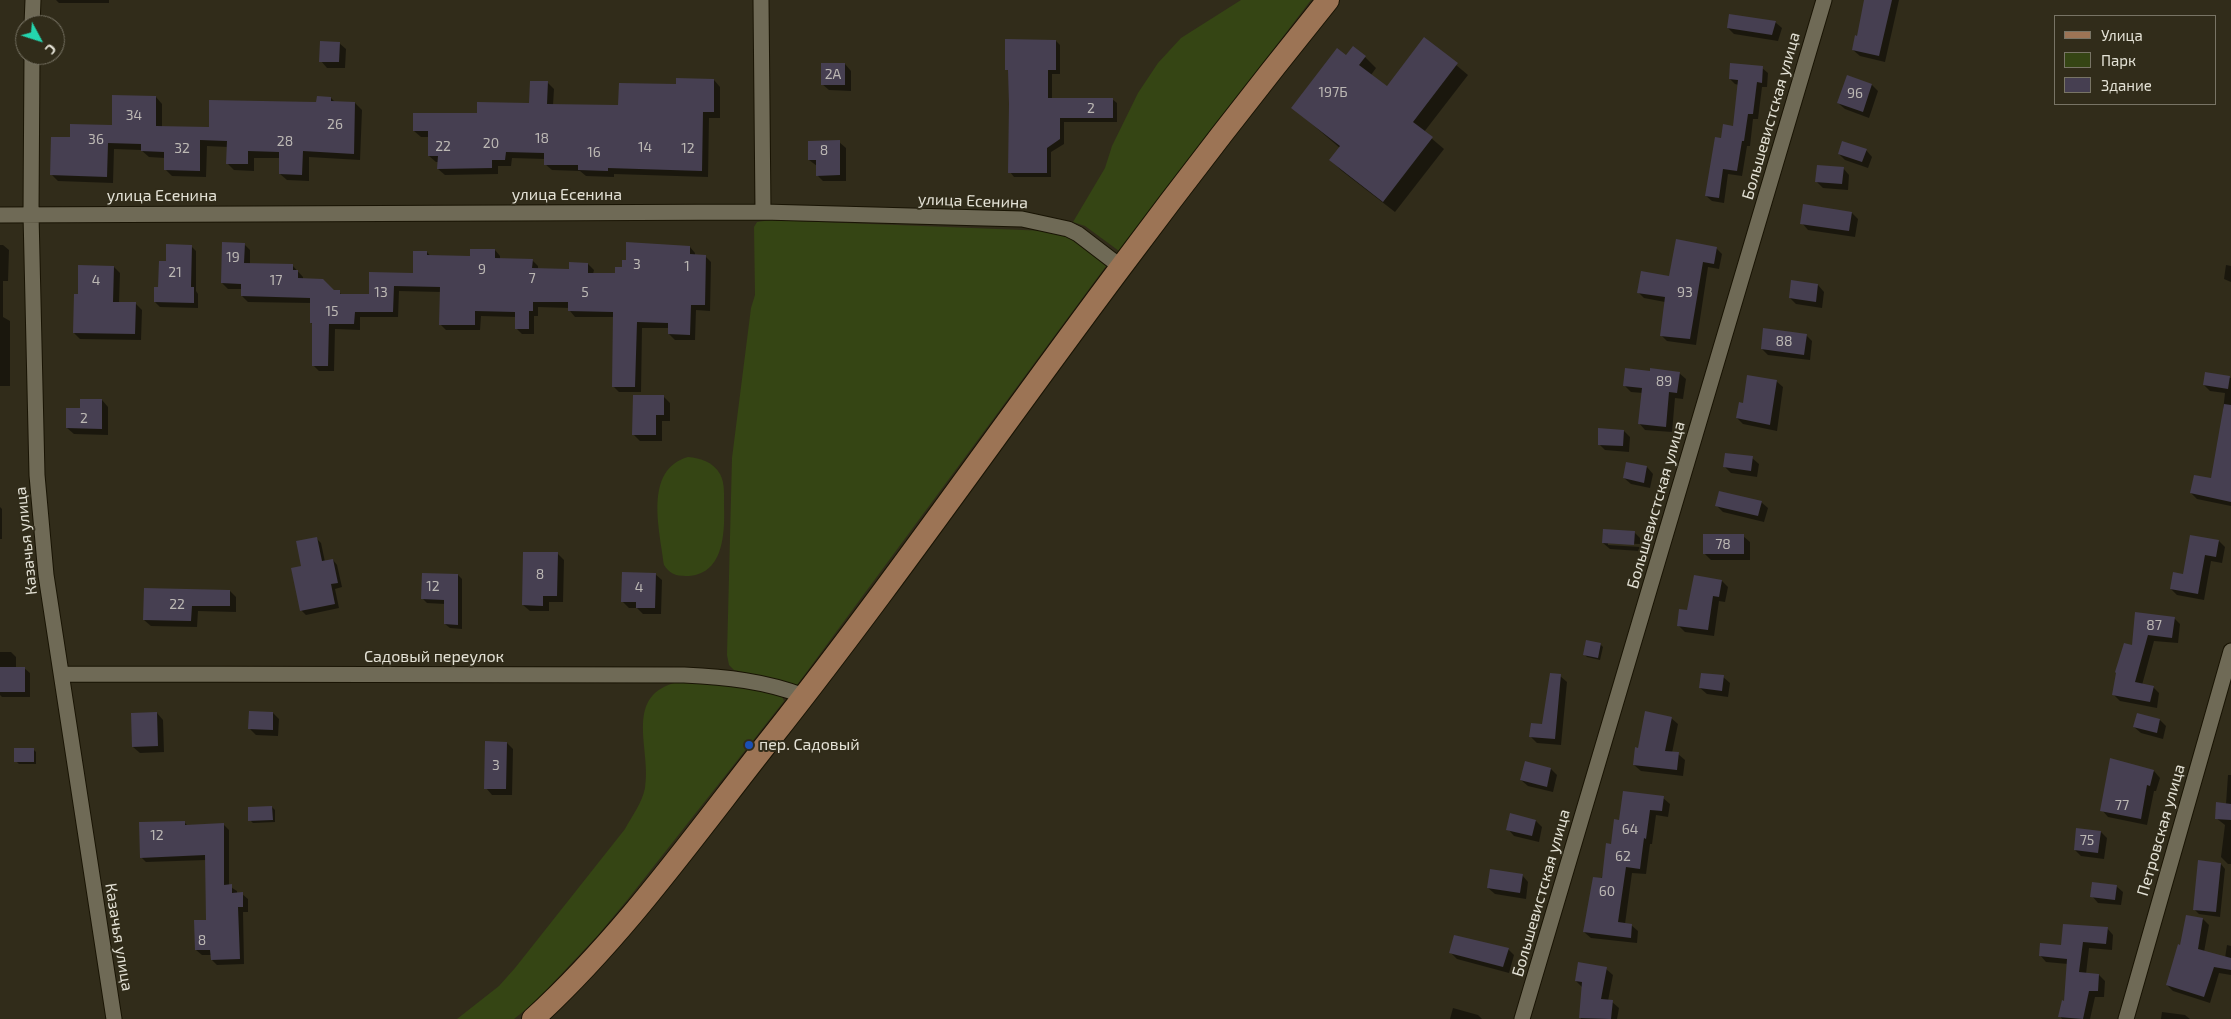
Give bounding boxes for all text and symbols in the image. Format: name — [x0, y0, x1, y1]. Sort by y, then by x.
north arrow — [15, 15, 65, 65]
legend — [2054, 15, 2216, 105]
text: Улица — [2101, 26, 2143, 44]
street label: Большевистская улица — [1738, 30, 1804, 202]
text: С — [42, 41, 60, 58]
text: Парк — [2101, 51, 2136, 69]
house number: 2А — [825, 66, 841, 82]
text: Здание — [2101, 76, 2152, 94]
house number: 197Б — [1318, 84, 1348, 100]
house number: 96 — [1847, 85, 1863, 101]
house number: 2 — [1087, 100, 1095, 116]
house number: 34 — [126, 107, 142, 123]
house number: 26 — [327, 116, 343, 132]
house number: 18 — [535, 130, 549, 146]
house number: 36 — [88, 131, 104, 147]
house number: 28 — [277, 133, 293, 149]
house number: 20 — [483, 135, 499, 151]
house number: 22 — [435, 138, 451, 154]
house number: 14 — [638, 139, 652, 155]
house number: 32 — [174, 140, 190, 156]
house number: 12 — [681, 140, 695, 156]
house number: 8 — [820, 142, 828, 158]
house number: 16 — [587, 144, 601, 160]
street label: улица Есенина — [512, 185, 622, 205]
street label: улица Есенина — [107, 186, 217, 206]
street label: улица Есенина — [918, 189, 1028, 213]
house number: 19 — [226, 249, 240, 265]
house number: 3 — [633, 256, 641, 272]
house number: 1 — [684, 258, 690, 274]
house number: 9 — [478, 261, 486, 277]
house number: 21 — [168, 264, 182, 280]
house number: 7 — [528, 270, 536, 286]
house number: 4 — [92, 272, 100, 288]
house number: 17 — [270, 272, 282, 288]
house number: 13 — [374, 284, 388, 300]
house number: 5 — [581, 284, 589, 300]
house number: 93 — [1677, 284, 1693, 300]
house number: 15 — [325, 303, 339, 319]
house number: 88 — [1776, 333, 1792, 349]
house number: 89 — [1656, 373, 1672, 389]
house number: 2 — [80, 410, 88, 426]
street label: Большевистская улица — [1623, 419, 1689, 591]
street label: Казачья улица — [11, 486, 41, 596]
house number: 78 — [1715, 536, 1731, 552]
house number: 8 — [536, 566, 544, 582]
house number: 12 — [426, 578, 440, 594]
house number: 4 — [635, 579, 643, 595]
house number: 22 — [169, 596, 185, 612]
house number: 87 — [2146, 617, 2162, 633]
street label: Садовый переулок — [364, 647, 504, 667]
place label: пер. Садовый — [759, 735, 860, 755]
marker: пер. Садовый — [743, 739, 755, 751]
house number: 3 — [492, 757, 500, 773]
street label: Петровская улица — [2133, 762, 2189, 898]
house number: 77 — [2115, 797, 2129, 813]
street label: Большевистская улица — [1508, 807, 1574, 979]
house number: 64 — [1622, 821, 1638, 837]
house number: 12 — [150, 827, 164, 843]
house number: 75 — [2080, 832, 2094, 848]
house number: 62 — [1615, 848, 1631, 864]
street label: Казачья улица — [101, 882, 137, 992]
house number: 60 — [1599, 883, 1615, 899]
house number: 8 — [198, 932, 206, 948]

